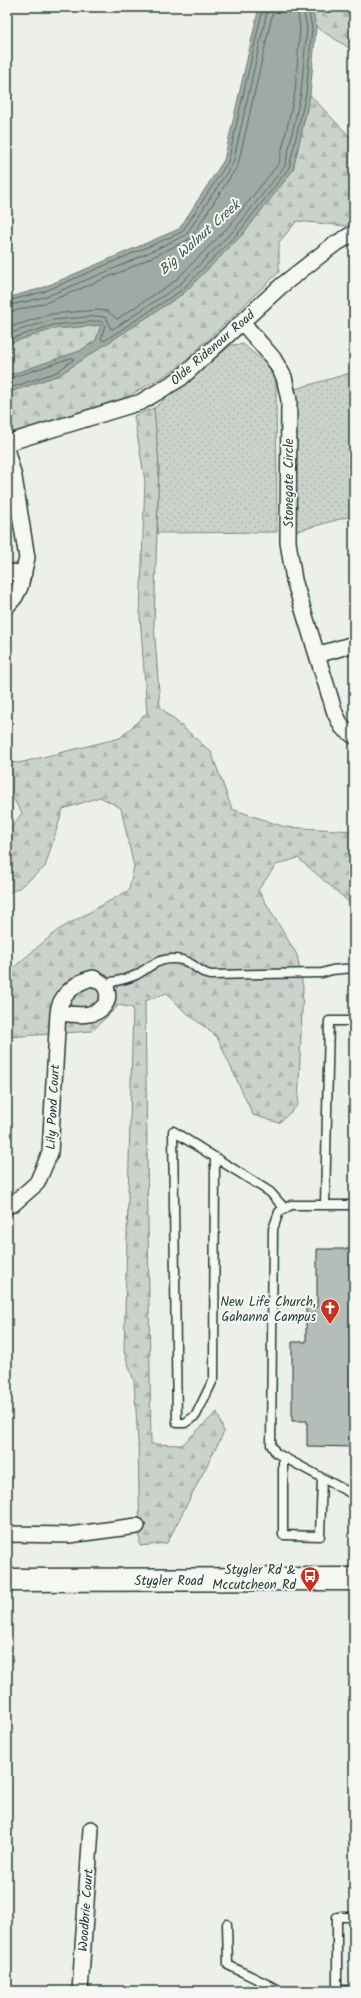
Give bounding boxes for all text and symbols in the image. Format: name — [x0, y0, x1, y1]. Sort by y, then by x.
water label: Big Walnut Creek — [154, 194, 247, 280]
street label: Olde Ridenour Road — [166, 305, 260, 391]
street label: Stonegate Circle — [279, 438, 300, 527]
street label: Lily Pond Court — [41, 1063, 66, 1150]
place label: New Life Church, Gahanna Campus — [220, 1292, 316, 1328]
church icon: New Life Church, Gahanna Campus — [319, 1297, 341, 1325]
place label: Stygler Rd & Mccutcheon Rd — [212, 1560, 297, 1596]
bus stop icon: Stygler Rd & Mccutcheon Rd — [299, 1565, 321, 1593]
street label: Stygler Road — [135, 1571, 204, 1592]
street label: Woodbrie Court — [73, 1867, 100, 1952]

